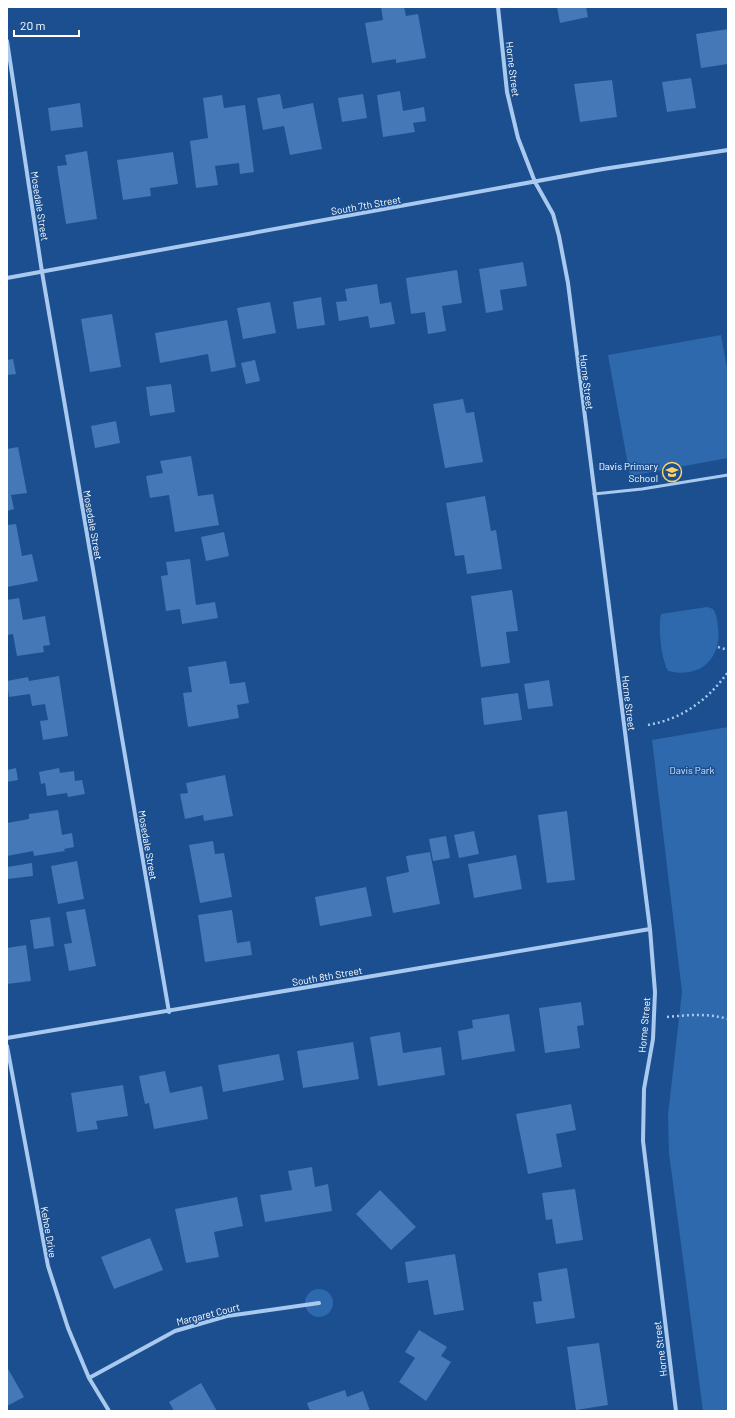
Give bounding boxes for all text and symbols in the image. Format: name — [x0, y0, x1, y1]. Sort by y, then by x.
scale bar — [14, 12, 79, 38]
text: 20 m — [20, 18, 46, 32]
street label: Horne Street — [504, 41, 522, 98]
street label: Mosedale Street — [29, 170, 51, 242]
street label: South 7th Street — [330, 193, 402, 217]
street label: Horne Street — [578, 354, 596, 411]
place label: Davis Primary School — [599, 460, 658, 484]
school or university icon: Davis Primary School — [661, 461, 683, 483]
street label: Mosedale Street — [81, 489, 105, 561]
street label: Horne Street — [620, 675, 638, 732]
park label: Davis Park — [670, 764, 714, 776]
street label: Mosedale Street — [136, 809, 160, 881]
street label: South 8th Street — [291, 964, 363, 988]
street label: Horne Street — [636, 996, 652, 1053]
street label: Kehoe Drive — [39, 1206, 59, 1258]
street label: Margaret Court — [175, 1300, 241, 1328]
street label: Horne Street — [651, 1320, 669, 1377]

